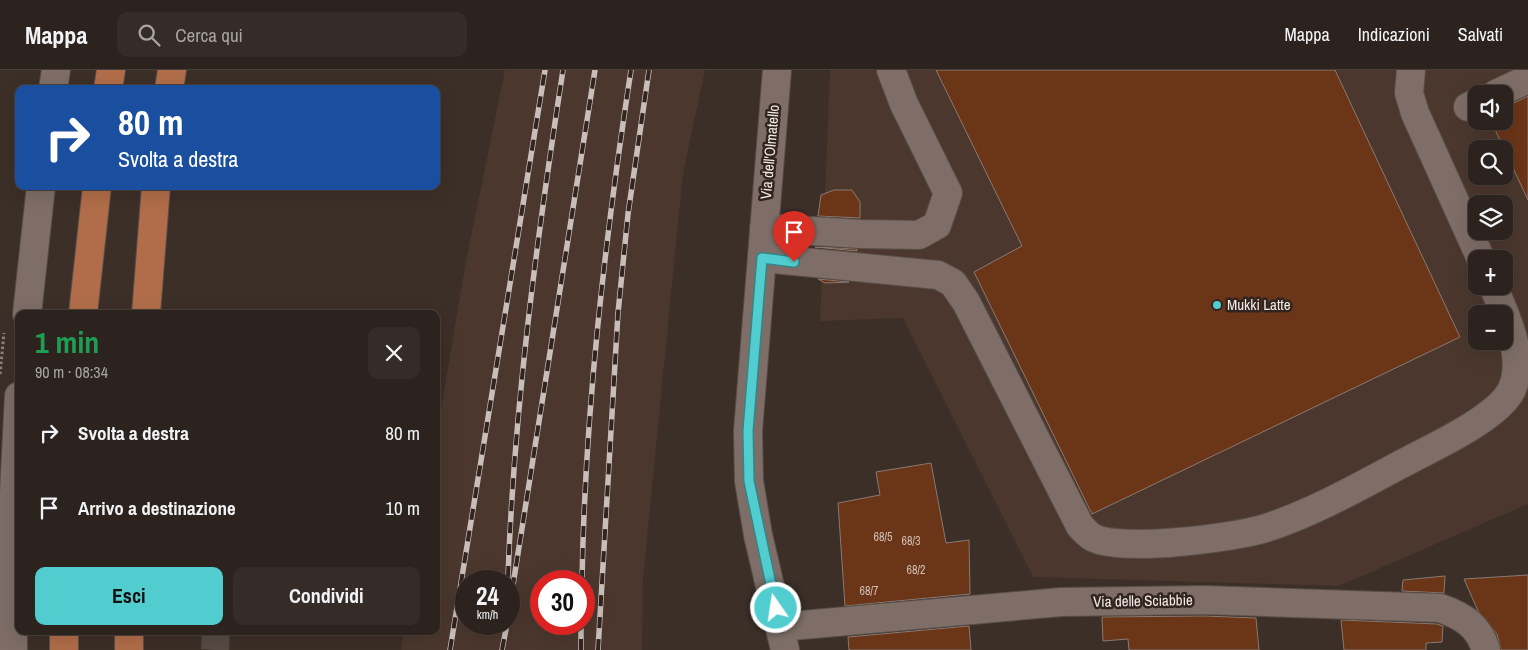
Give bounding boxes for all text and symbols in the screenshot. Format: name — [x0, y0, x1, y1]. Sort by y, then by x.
search box — [117, 12, 467, 57]
text: Mappa — [25, 19, 87, 51]
icon: search — [135, 21, 163, 49]
text: Cerca qui — [175, 22, 243, 48]
text: Mappa — [1285, 22, 1330, 47]
text: Indicazioni — [1358, 22, 1430, 47]
text: Salvati — [1458, 22, 1503, 47]
map controls — [1468, 85, 1513, 350]
button: sound — [1468, 85, 1513, 130]
text: 80 m — [118, 99, 183, 146]
street label: Via dell'Olmatello — [755, 104, 784, 200]
icon: right — [35, 105, 100, 170]
button: search — [1468, 140, 1513, 185]
text: Svolta a destra — [118, 144, 238, 174]
button: layers — [1468, 195, 1513, 240]
pin — [773, 211, 815, 262]
icon: arrive — [780, 218, 808, 246]
button: + — [1468, 250, 1513, 295]
place label: Mukki Latte — [1227, 294, 1291, 315]
marker: Mukki Latte — [1211, 299, 1223, 311]
button: − — [1468, 305, 1513, 350]
text: 1 min — [35, 322, 99, 362]
button: close — [368, 327, 420, 379]
text: 90 m · 08:34 — [35, 361, 108, 383]
icon: right — [35, 419, 63, 447]
text: Svolta a destra — [78, 420, 189, 446]
text: 80 m — [385, 420, 420, 446]
icon: arrive — [35, 494, 63, 522]
text: Arrivo a destinazione — [78, 495, 236, 521]
text: 10 m — [385, 495, 420, 521]
house number: 68/5 — [873, 529, 893, 545]
house number: 68/3 — [901, 533, 921, 549]
house number: 68/2 — [906, 562, 926, 578]
button: Esci — [35, 567, 223, 625]
button: Condividi — [233, 567, 420, 625]
speed limit sign: 30 — [530, 570, 595, 635]
text: 24 — [476, 579, 499, 613]
position arrow — [749, 581, 801, 633]
house number: 68/7 — [859, 583, 879, 599]
street label: Via delle Sciabbie — [1093, 589, 1193, 612]
text: km/h — [477, 607, 498, 623]

